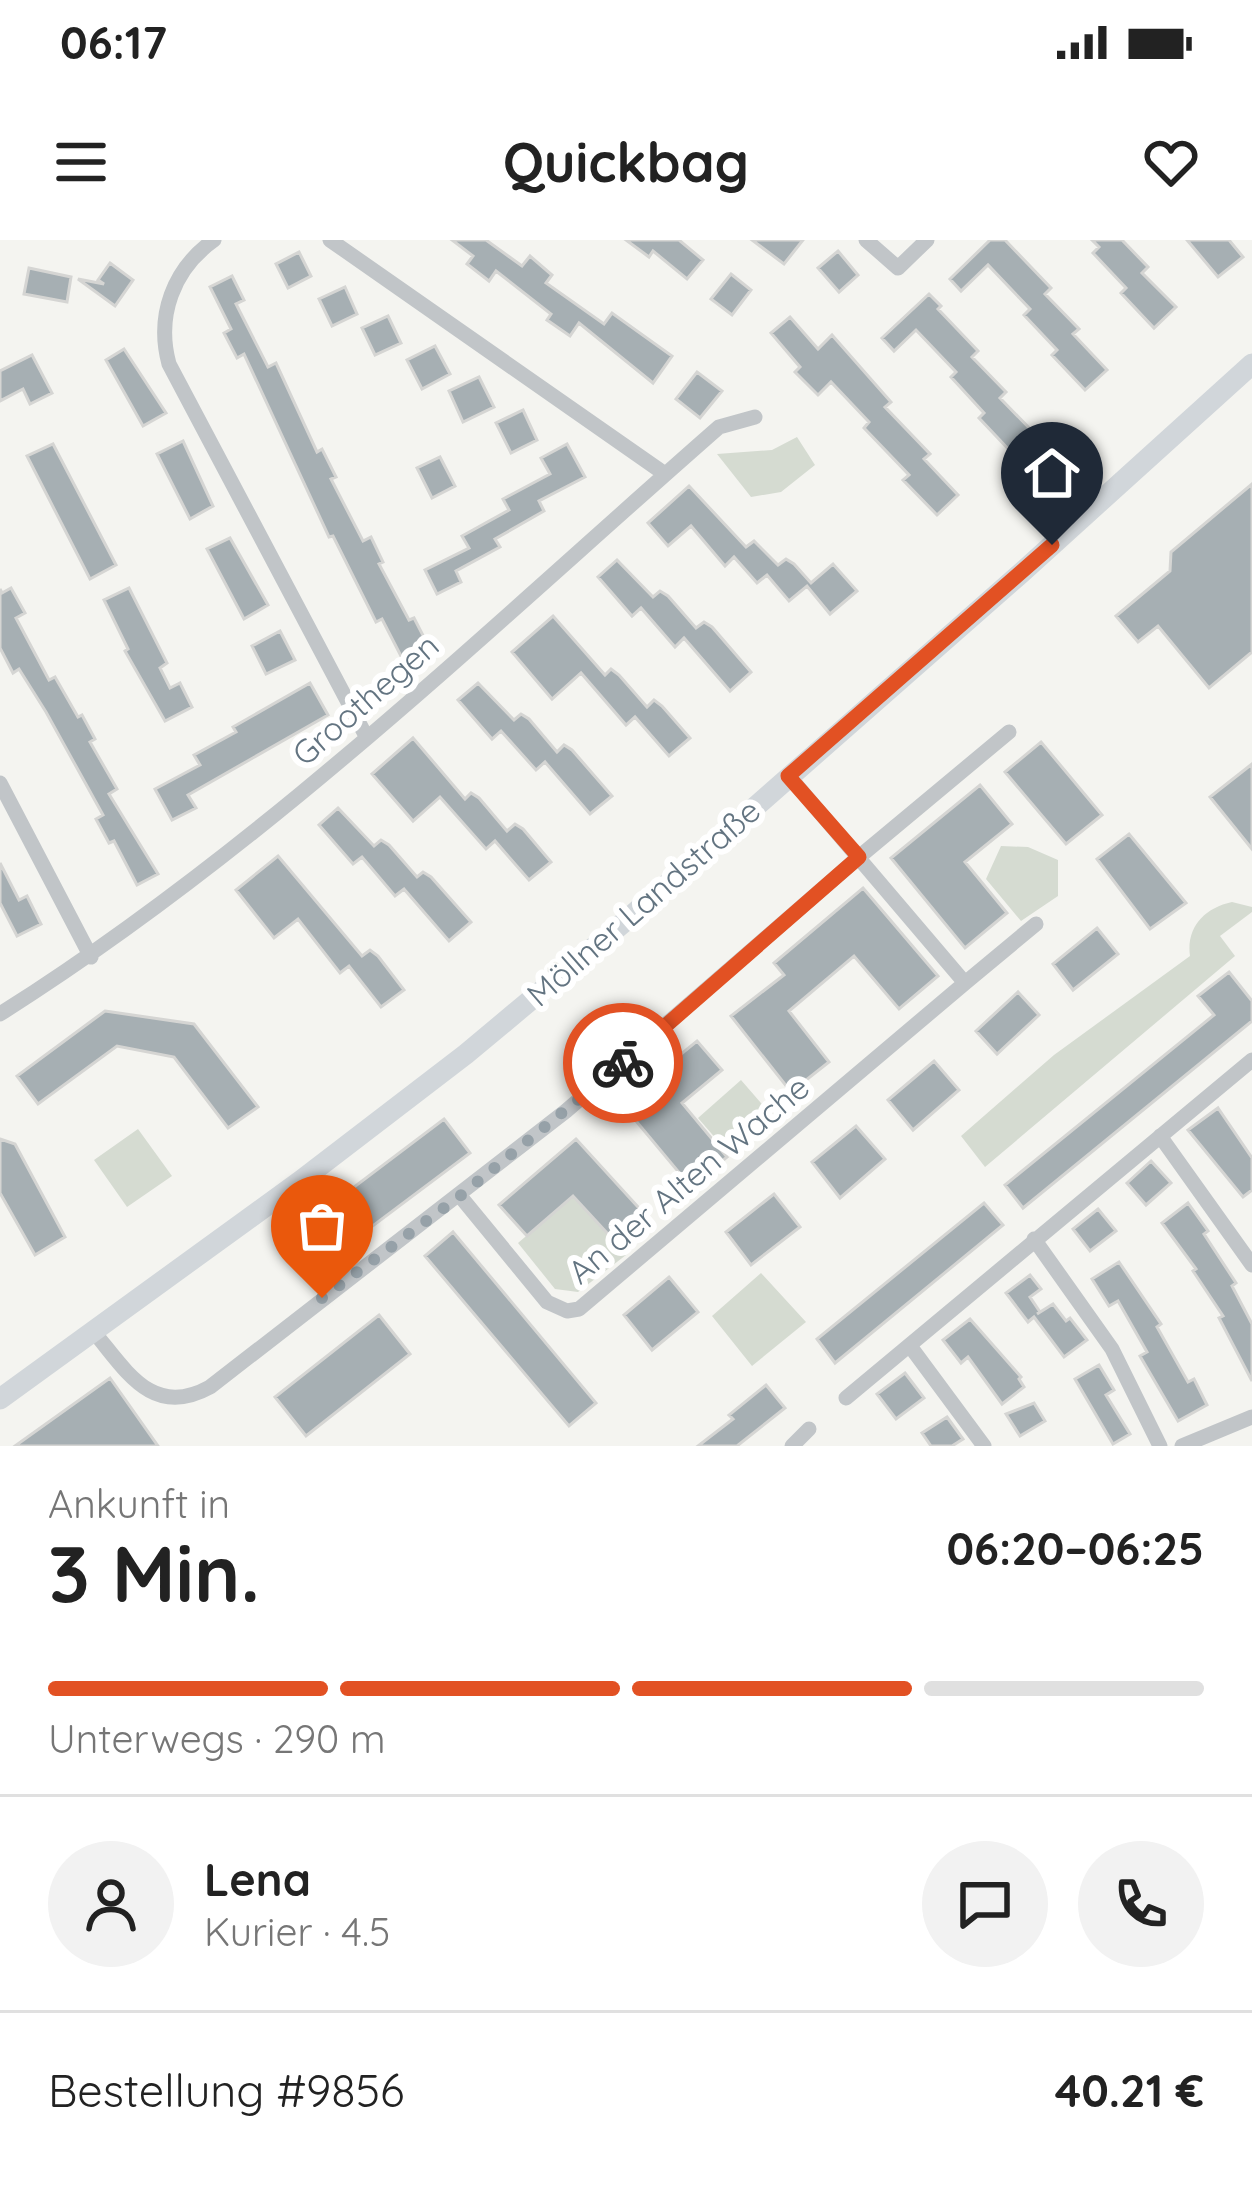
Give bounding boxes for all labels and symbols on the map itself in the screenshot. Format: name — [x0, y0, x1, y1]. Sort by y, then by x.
pin — [1001, 422, 1103, 545]
street label: Groothegen — [283, 624, 447, 774]
street label: Möllner Landstraße — [518, 789, 768, 1015]
courier — [563, 1003, 683, 1123]
street label: An der Alten Wache — [559, 1066, 817, 1292]
pin — [271, 1175, 373, 1298]

